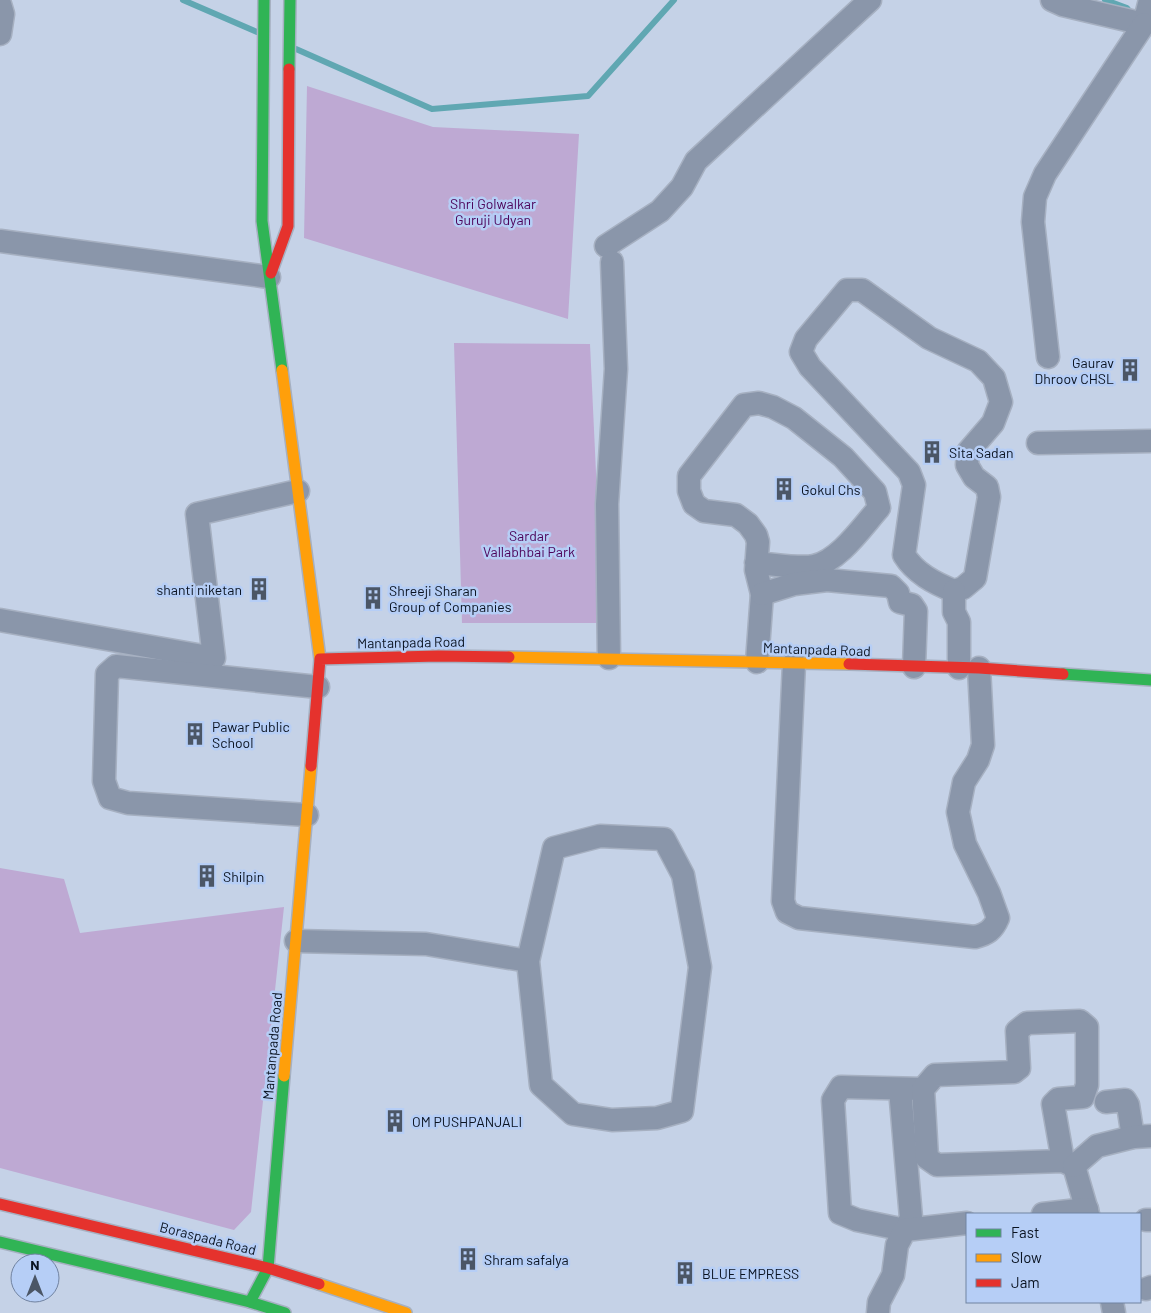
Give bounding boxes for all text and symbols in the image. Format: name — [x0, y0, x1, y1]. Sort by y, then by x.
park label: Shri Golwalkar Guruji Udyan — [450, 195, 536, 228]
place label: Gaurav Dhroov CHSL — [1035, 354, 1114, 387]
building icon: Gaurav Dhroov CHSL — [1117, 357, 1143, 383]
building icon: Sita Sadan — [919, 439, 945, 465]
place label: Sita Sadan — [949, 444, 1013, 461]
building icon: Gokul Chs — [771, 476, 797, 502]
place label: Gokul Chs — [801, 481, 861, 498]
park label: Sardar Vallabhbai Park — [483, 527, 575, 560]
building icon: shanti niketan — [246, 576, 272, 602]
place label: shanti niketan — [157, 581, 242, 598]
place label: Shreeji Sharan Group of Companies — [389, 582, 512, 615]
building icon: Shreeji Sharan Group of Companies — [360, 585, 386, 611]
street label: Mantanpada Road — [357, 633, 465, 651]
street label: Mantanpada Road — [763, 639, 871, 659]
place label: Pawar Public School — [212, 718, 290, 751]
building icon: Pawar Public School — [182, 721, 208, 747]
building icon: Shilpin — [194, 863, 220, 889]
place label: Shilpin — [223, 868, 264, 885]
street label: Mantanpada Road — [259, 991, 285, 1101]
building icon: OM PUSHPANJALI — [382, 1108, 408, 1134]
place label: OM PUSHPANJALI — [412, 1113, 522, 1130]
legend — [966, 1213, 1141, 1303]
street label: Boraspada Road — [158, 1218, 258, 1258]
text: Fast — [1011, 1223, 1039, 1241]
building icon: Shram safalya — [455, 1246, 481, 1272]
text: Slow — [1011, 1248, 1042, 1266]
place label: Shram safalya — [484, 1251, 569, 1268]
north arrow — [10, 1253, 60, 1303]
text: N — [30, 1256, 40, 1273]
building icon: BLUE EMPRESS — [672, 1260, 698, 1286]
place label: BLUE EMPRESS — [702, 1265, 799, 1282]
text: Jam — [1011, 1273, 1040, 1291]

